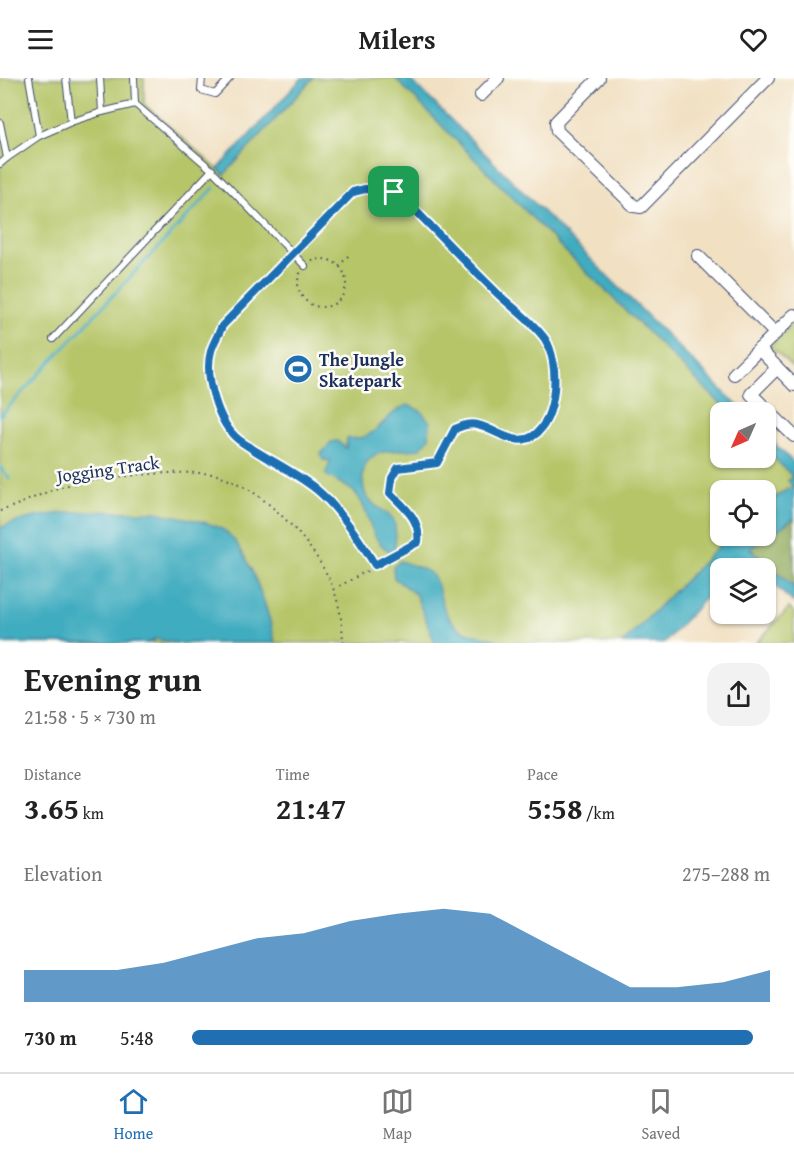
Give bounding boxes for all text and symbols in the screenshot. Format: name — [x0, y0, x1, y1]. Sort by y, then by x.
text: Milers — [358, 19, 436, 59]
icon: menu — [24, 23, 57, 56]
icon: heart — [737, 23, 770, 56]
pin — [368, 166, 419, 217]
icon: arrive — [377, 175, 410, 208]
place label: The Jungle Skatepark — [319, 346, 404, 394]
sports icon: The Jungle Skatepark — [282, 353, 314, 385]
north arrow — [710, 402, 776, 468]
map controls — [710, 402, 776, 624]
street label: Jogging Track — [53, 448, 162, 490]
button: locate — [710, 480, 776, 546]
button: layers — [710, 558, 776, 624]
text: Evening run — [24, 655, 201, 703]
button: share — [707, 663, 770, 726]
text: 21:58 · 5 × 730 m — [24, 702, 156, 731]
text: Distance — [24, 762, 81, 786]
text: Time — [276, 762, 310, 786]
text: Pace — [527, 762, 558, 786]
text: 3.65 — [24, 786, 79, 830]
text: 21:47 — [276, 786, 346, 830]
text: 5:58 — [527, 786, 582, 830]
text: km — [79, 801, 104, 825]
text: /km — [582, 801, 615, 825]
text: Elevation — [24, 859, 102, 888]
text: 275–288 m — [682, 859, 770, 888]
text: 730 m — [24, 1023, 77, 1052]
text: 5:48 — [120, 1023, 154, 1052]
tab: Home — [114, 1085, 153, 1145]
tab: Map — [381, 1085, 414, 1145]
tab: Saved — [641, 1085, 680, 1145]

